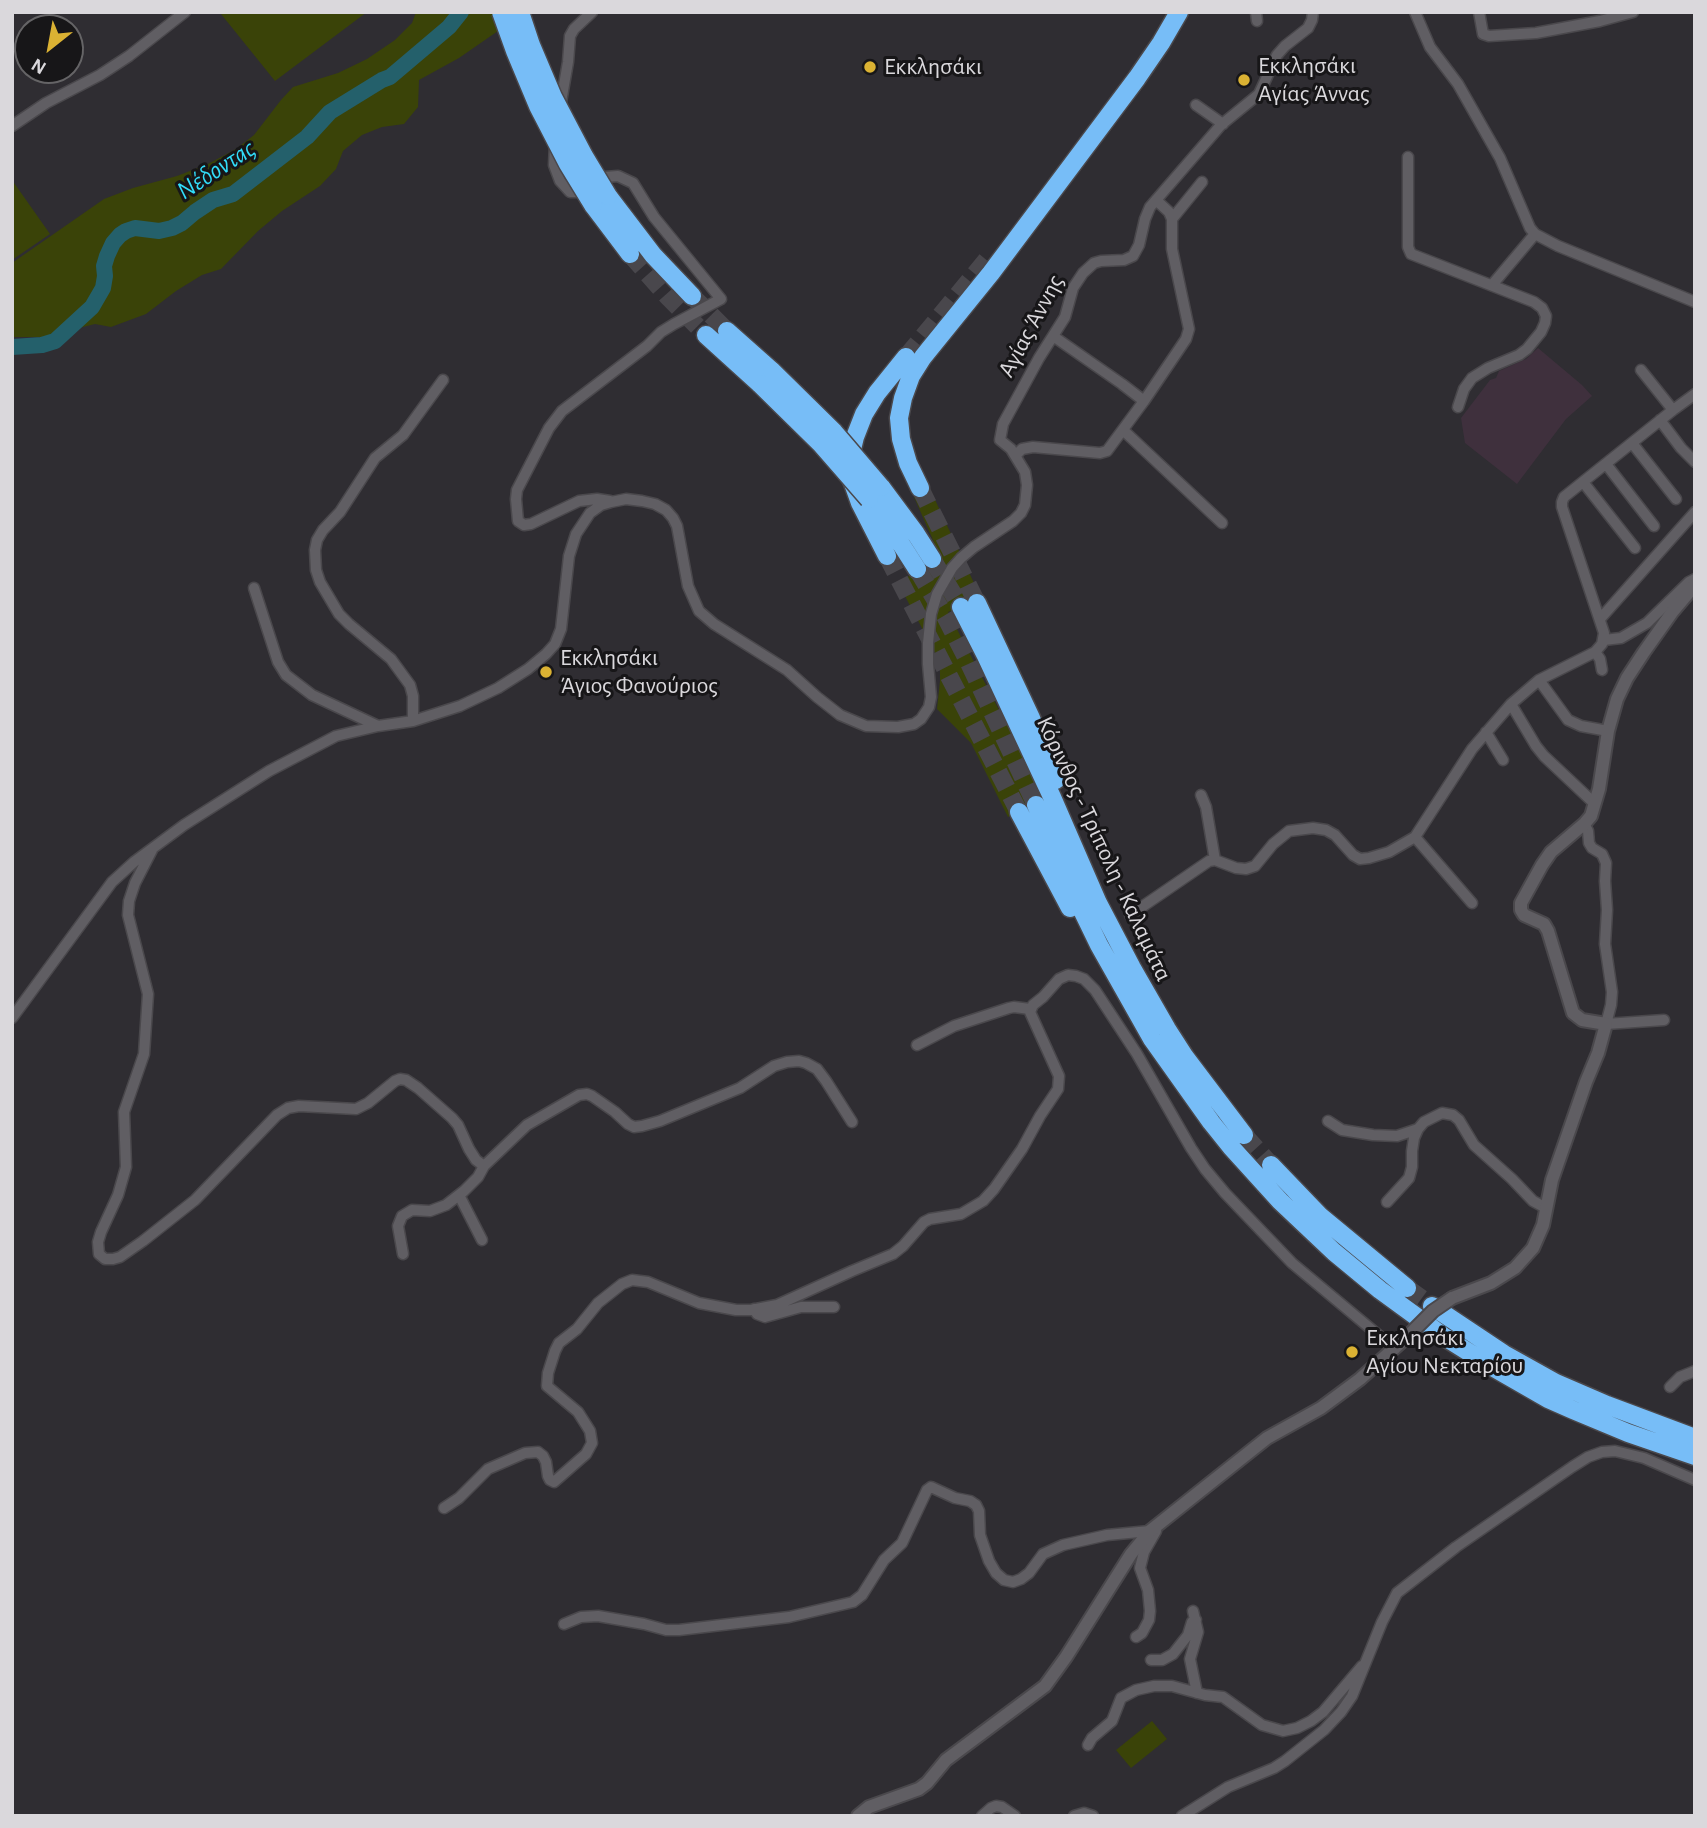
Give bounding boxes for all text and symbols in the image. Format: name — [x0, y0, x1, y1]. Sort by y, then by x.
north arrow — [14, 14, 84, 84]
place label: Εκκλησάκι Αγίας Άννας — [1258, 52, 1370, 108]
place label: Εκκλησάκι — [884, 53, 982, 81]
text: N — [28, 54, 50, 77]
marker: Εκκλησάκι — [862, 59, 878, 75]
marker: Εκκλησάκι Αγίας Άννας — [1236, 72, 1252, 88]
water label: Νέδoντας — [171, 133, 261, 207]
street label: Αγίας Άννης — [992, 270, 1070, 382]
place label: Εκκλησάκι Άγιος Φανούριος — [560, 644, 718, 700]
marker: Εκκλησάκι Άγιος Φανούριος — [538, 664, 554, 680]
street label: Κόρινθος - Τρίπολη - Καλαμάτα — [1030, 712, 1178, 986]
place label: Εκκλησάκι Αγίου Νεκταρίου — [1366, 1324, 1523, 1380]
marker: Εκκλησάκι Αγίου Νεκταρίου — [1344, 1344, 1360, 1360]

